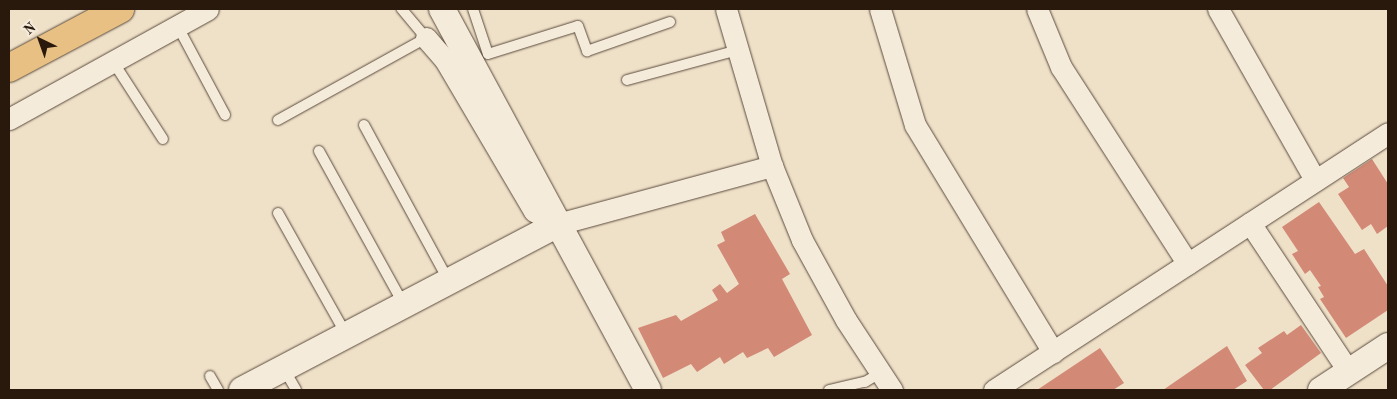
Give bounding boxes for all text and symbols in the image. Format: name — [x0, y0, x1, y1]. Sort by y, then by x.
north arrow — [15, 15, 65, 65]
text: N — [21, 20, 39, 38]

